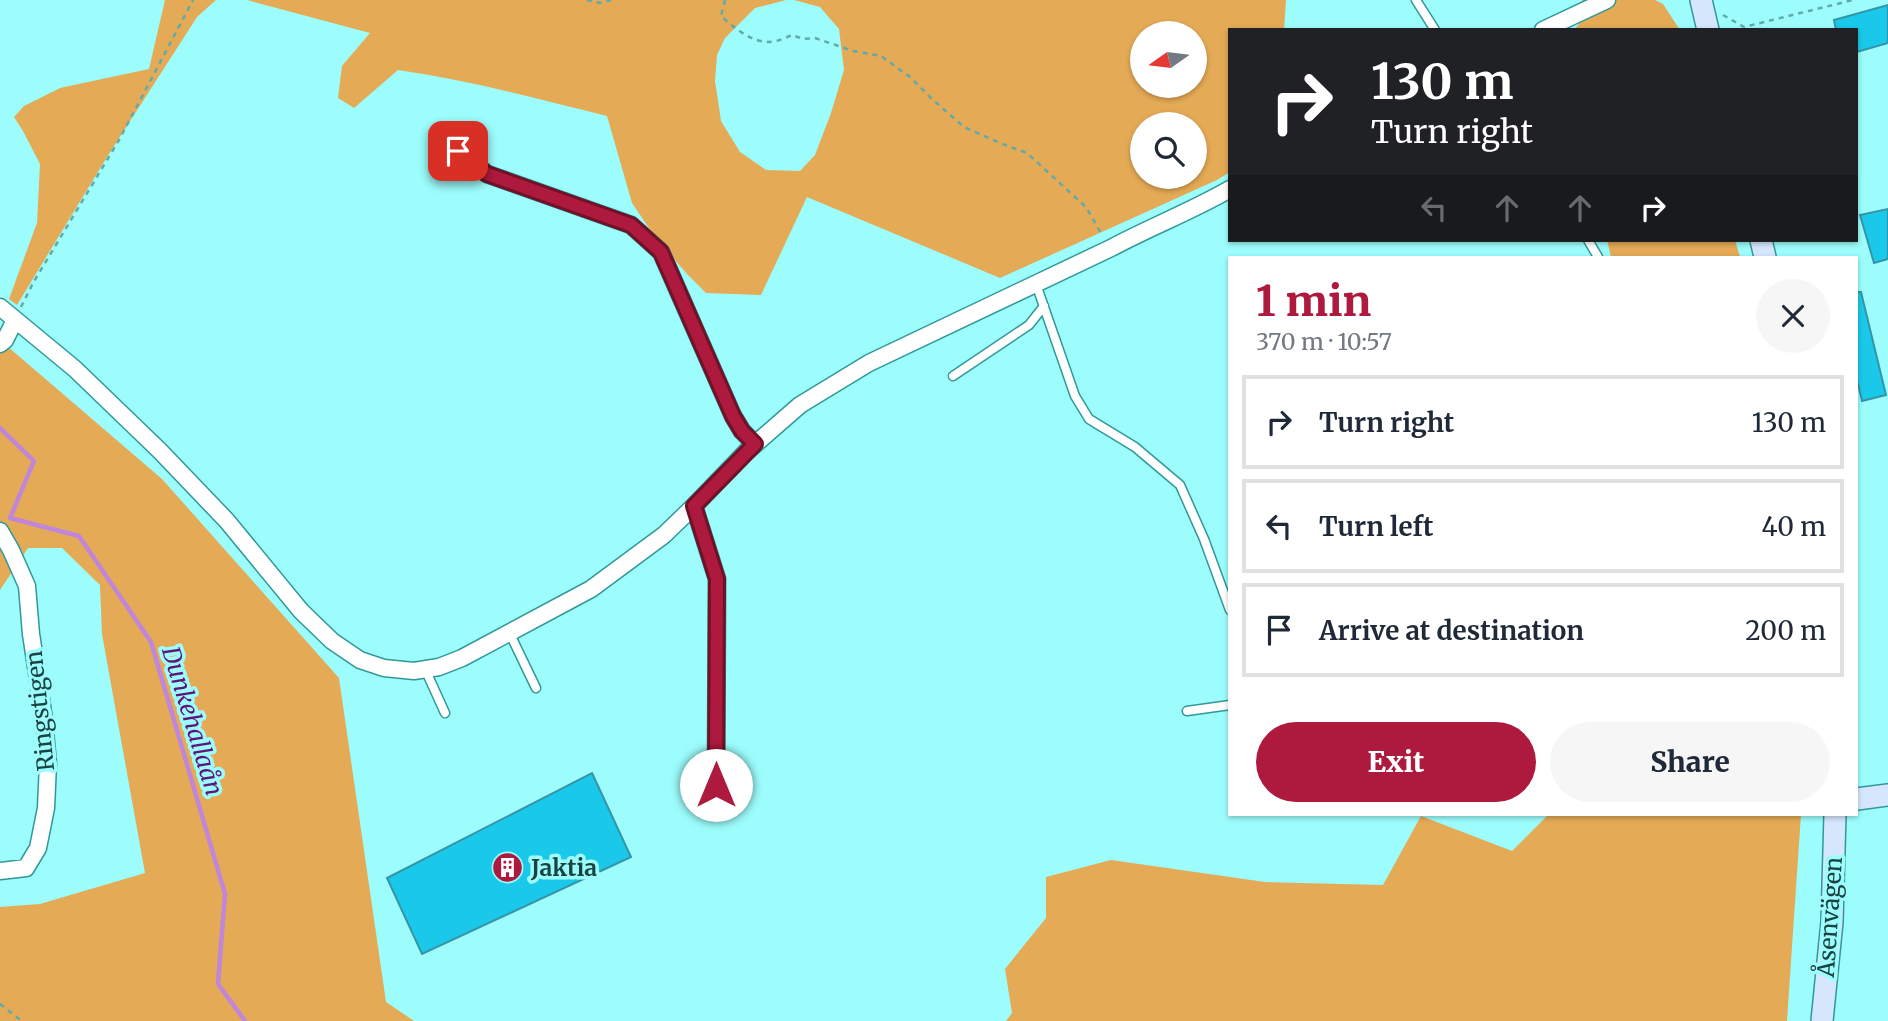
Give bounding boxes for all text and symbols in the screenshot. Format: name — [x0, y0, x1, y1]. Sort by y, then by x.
north arrow — [1130, 21, 1208, 98]
map controls — [1130, 21, 1207, 189]
text: 130 m — [1371, 51, 1514, 112]
icon: right — [1256, 56, 1347, 147]
button: search — [1130, 112, 1207, 189]
text: Turn right — [1371, 112, 1533, 152]
pin — [428, 121, 488, 181]
icon: arrive — [439, 132, 477, 170]
icon: left — [1415, 189, 1453, 227]
icon: ahead — [1488, 189, 1526, 227]
icon: ahead — [1561, 189, 1599, 227]
icon: right — [1634, 189, 1672, 227]
text: 1 min — [1256, 275, 1371, 327]
button: close — [1756, 279, 1830, 353]
text: 370 m · 10:57 — [1256, 327, 1392, 356]
icon: right — [1260, 403, 1298, 441]
text: Turn right — [1319, 406, 1454, 439]
text: 130 m — [1752, 406, 1826, 439]
icon: left — [1260, 507, 1298, 545]
text: Turn left — [1319, 510, 1433, 543]
text: 40 m — [1762, 510, 1826, 543]
icon: arrive — [1260, 611, 1298, 649]
text: Arrive at destination — [1319, 614, 1584, 647]
text: 200 m — [1745, 614, 1826, 647]
water label: Dunkehallaån — [155, 642, 230, 799]
street label: Ringstigen — [19, 649, 60, 773]
button: Exit — [1256, 722, 1536, 802]
button: Share — [1550, 722, 1830, 802]
position arrow — [679, 748, 753, 822]
building icon: Jaktia — [491, 851, 525, 885]
place label: Jaktia — [530, 853, 597, 882]
street label: Åsenvägen — [1810, 856, 1848, 979]

